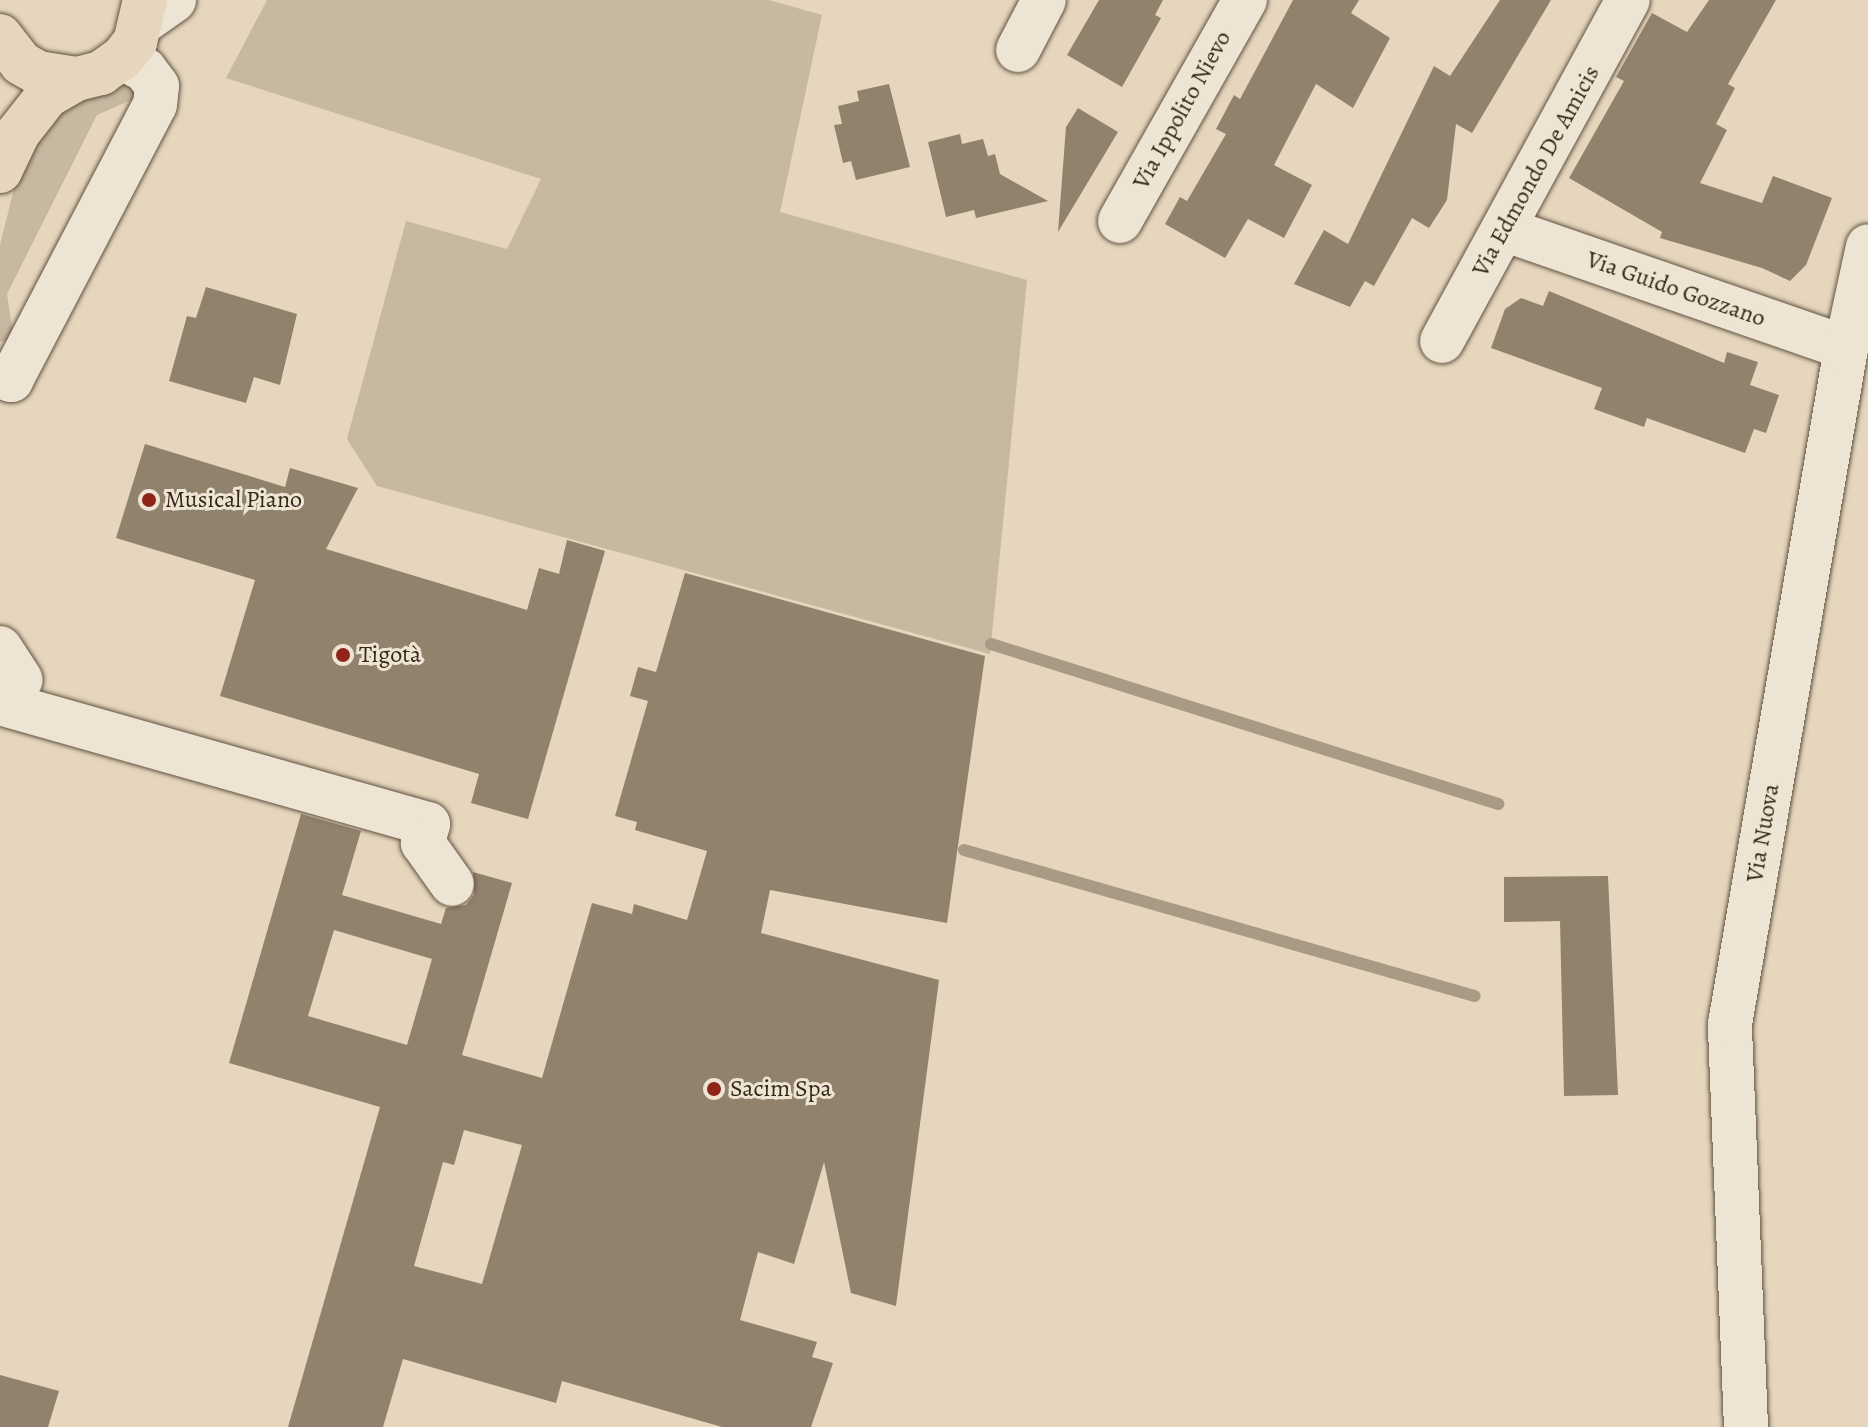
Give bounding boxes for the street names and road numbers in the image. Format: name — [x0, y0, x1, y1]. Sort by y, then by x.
street label: Via Ippolito Nievo — [1127, 26, 1237, 194]
street label: Via Edmondo De Amicis — [1466, 60, 1606, 282]
street label: Via Guido Gozzano — [1583, 245, 1769, 333]
street label: Via Nuova — [1740, 781, 1786, 885]

